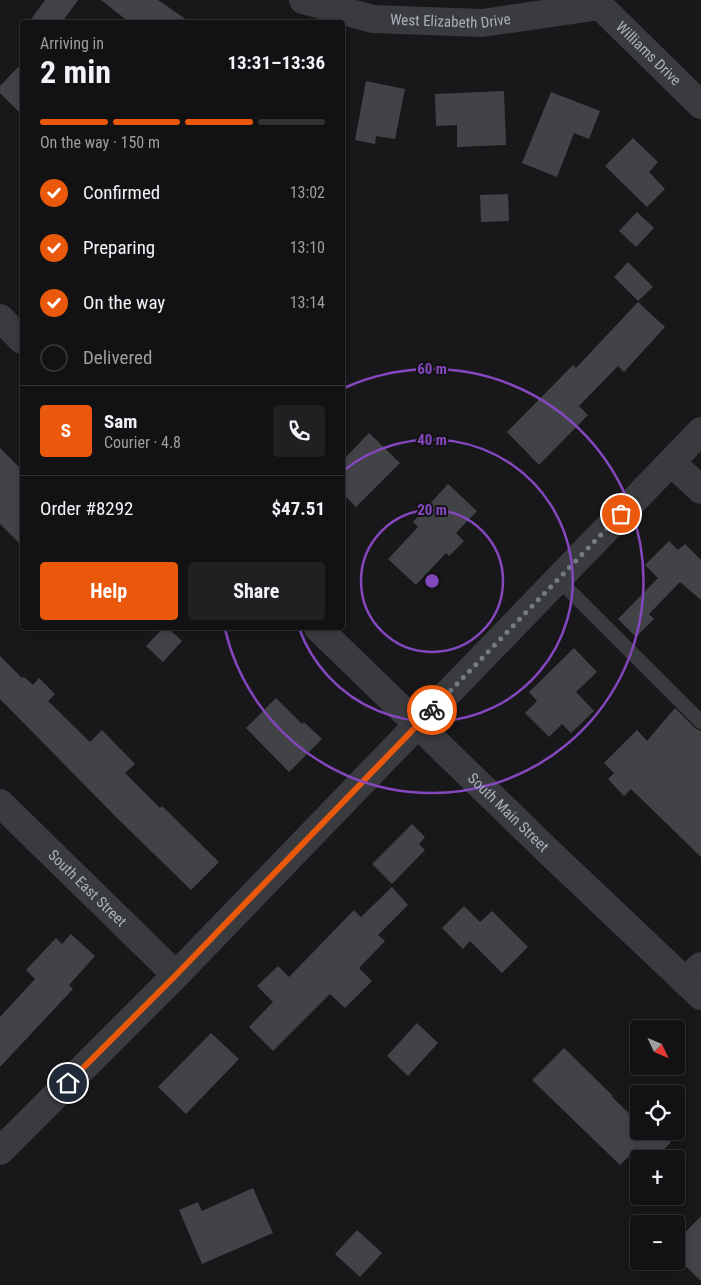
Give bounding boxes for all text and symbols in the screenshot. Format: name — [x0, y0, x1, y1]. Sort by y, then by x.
street label: West Elizabeth Drive — [390, 10, 512, 32]
street label: Williams Drive — [612, 18, 685, 89]
text: Arriving in — [40, 34, 104, 53]
text: 13:31–13:36 — [227, 51, 325, 74]
text: 2 min — [40, 53, 111, 91]
text: On the way · 150 m — [40, 133, 160, 152]
icon: check — [40, 179, 68, 207]
text: Confirmed — [83, 181, 160, 204]
text: 13:02 — [290, 183, 325, 202]
icon: check — [40, 234, 68, 262]
text: Preparing — [83, 236, 155, 259]
text: 13:10 — [290, 238, 325, 257]
icon: check — [40, 289, 68, 317]
text: On the way — [83, 291, 165, 314]
text: 13:14 — [290, 293, 325, 312]
text: Delivered — [83, 346, 152, 369]
text: 60 m — [417, 360, 447, 378]
button: phone — [273, 405, 325, 457]
text: Sam — [104, 410, 137, 433]
text: S — [61, 419, 71, 442]
text: 40 m — [417, 431, 447, 449]
text: Courier · 4.8 — [104, 433, 181, 452]
pin — [600, 493, 642, 535]
text: Order #8292 — [40, 497, 133, 520]
text: $47.51 — [271, 497, 325, 520]
icon: bag — [607, 500, 635, 528]
text: 20 m — [417, 501, 447, 519]
button: Help — [40, 562, 178, 620]
button: Share — [188, 562, 325, 620]
centre of rings — [423, 572, 441, 590]
courier — [407, 685, 457, 735]
icon: bike — [418, 696, 446, 724]
street label: South Main Street — [464, 769, 552, 856]
street label: South East Street — [44, 846, 130, 930]
north arrow — [630, 1020, 685, 1075]
map controls — [630, 1020, 685, 1270]
pin — [47, 1062, 89, 1104]
icon: home — [54, 1069, 82, 1097]
button: locate — [630, 1085, 685, 1140]
button: + — [630, 1150, 685, 1205]
button: − — [630, 1215, 685, 1270]

